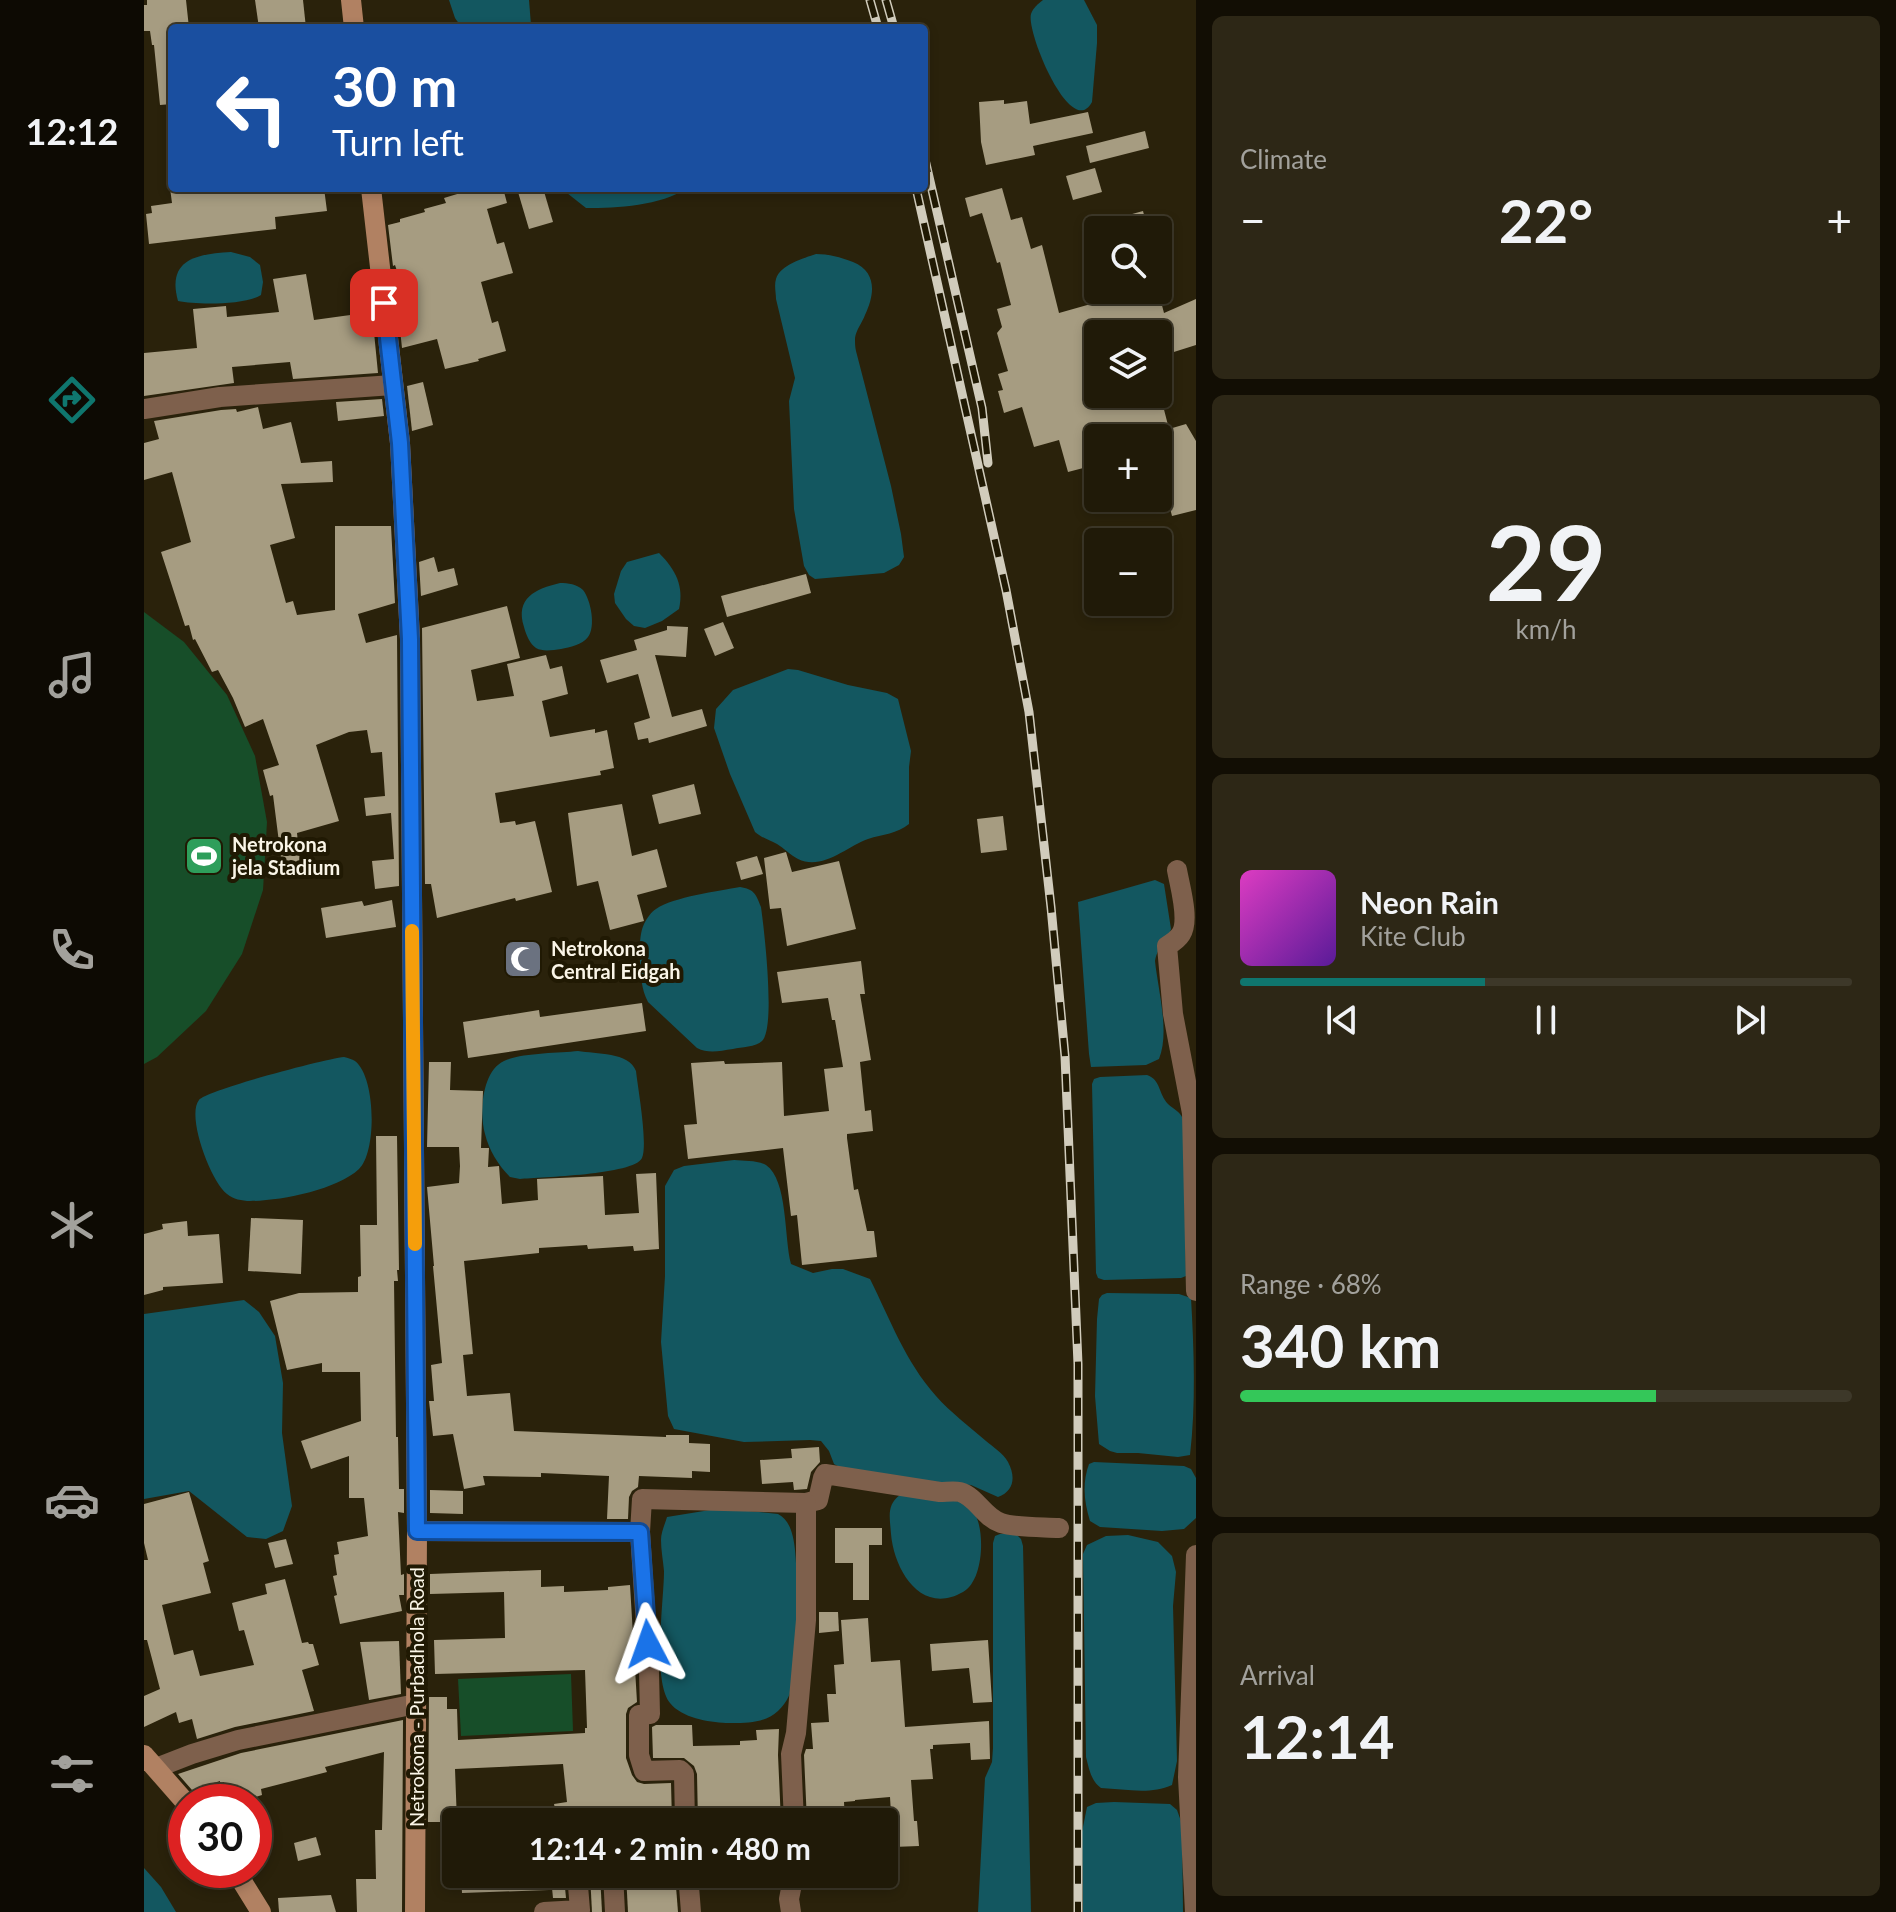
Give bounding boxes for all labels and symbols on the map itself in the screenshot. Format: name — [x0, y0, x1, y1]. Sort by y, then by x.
pin — [350, 269, 418, 337]
place label: Netrokona jela Stadium — [231, 832, 340, 879]
sports icon: Netrokona jela Stadium — [183, 835, 225, 877]
place label: Netrokona Central Eidgah — [551, 936, 681, 983]
mosque icon: Netrokona Central Eidgah — [502, 938, 544, 980]
street label: Netrokona - Purbadhola Road — [404, 1567, 428, 1827]
position arrow — [606, 1602, 690, 1686]
speed limit sign: 30 — [168, 1784, 272, 1888]

